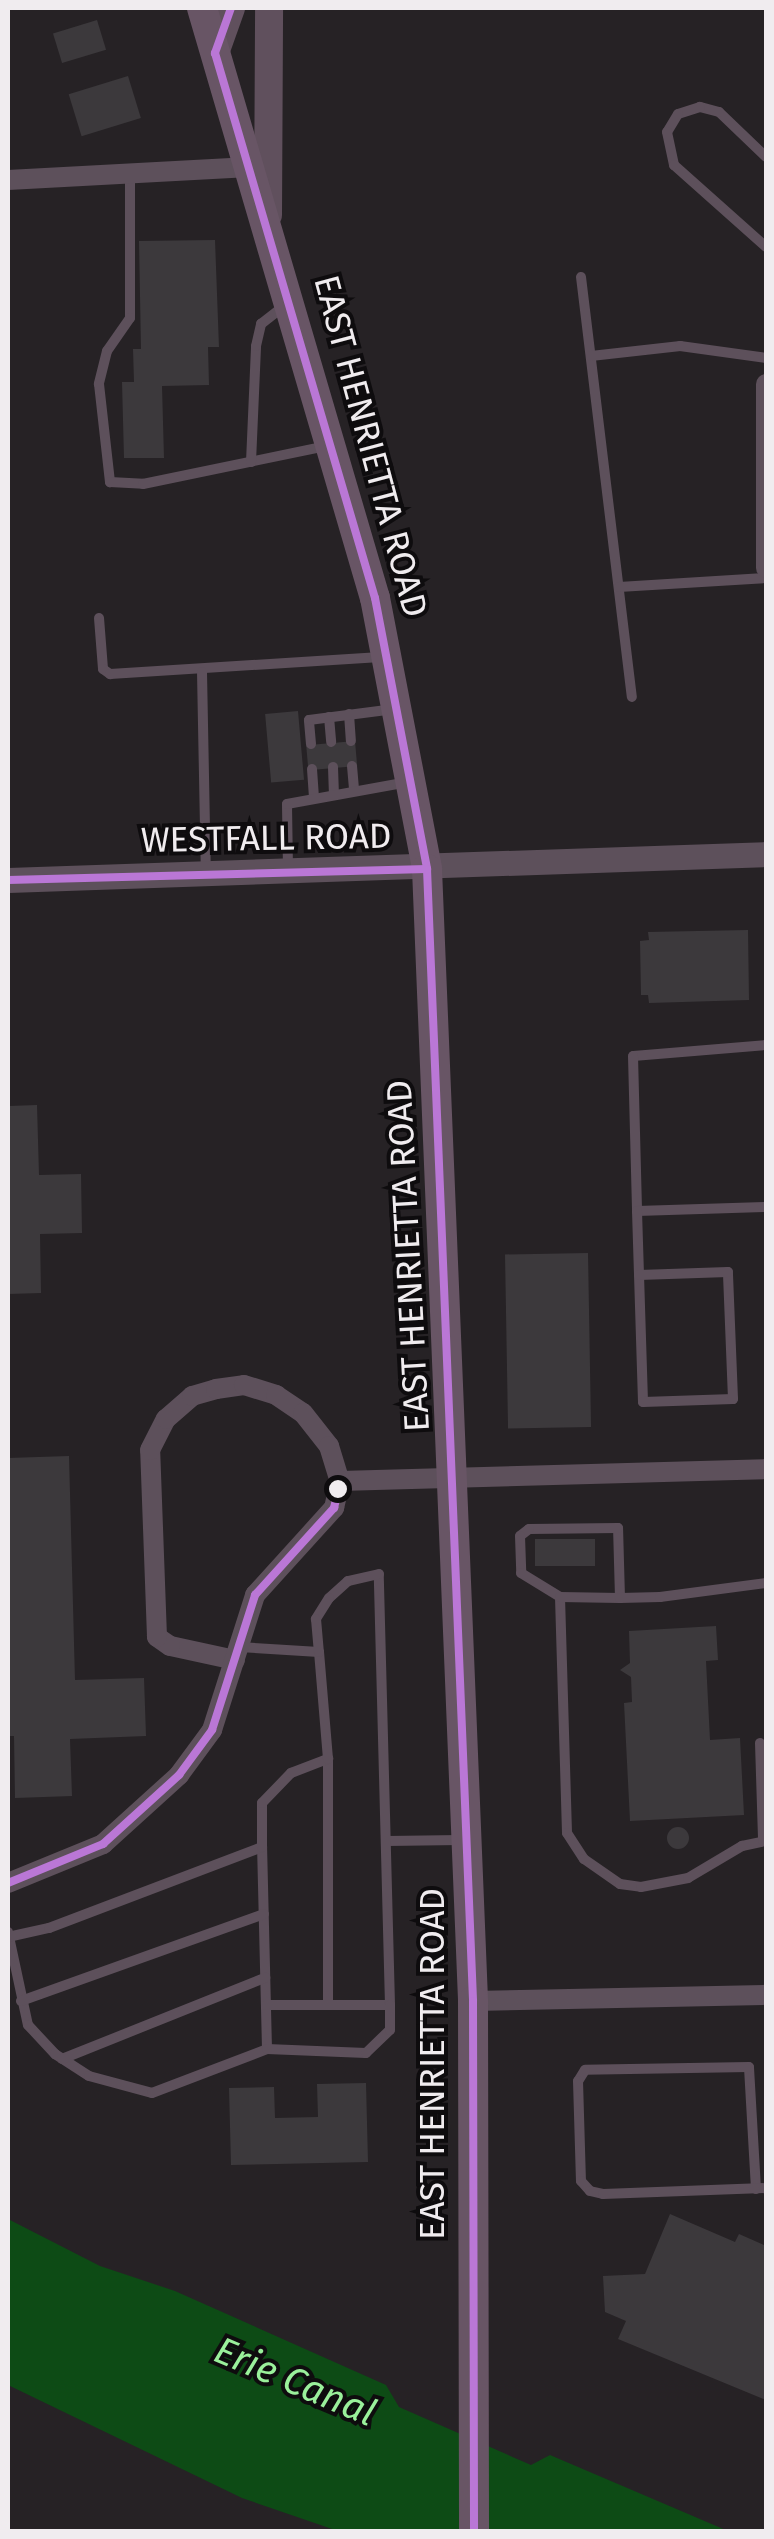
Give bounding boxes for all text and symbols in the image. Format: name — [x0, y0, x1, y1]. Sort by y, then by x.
street label: EAST HENRIETTA ROAD — [305, 270, 437, 622]
street label: WESTFALL ROAD — [140, 815, 392, 861]
street label: EAST HENRIETTA ROAD — [378, 1079, 438, 1433]
unlabelled marker — [328, 1479, 348, 1499]
street label: EAST HENRIETTA ROAD — [411, 1888, 453, 2240]
water label: Erie Canal — [207, 2328, 383, 2436]

